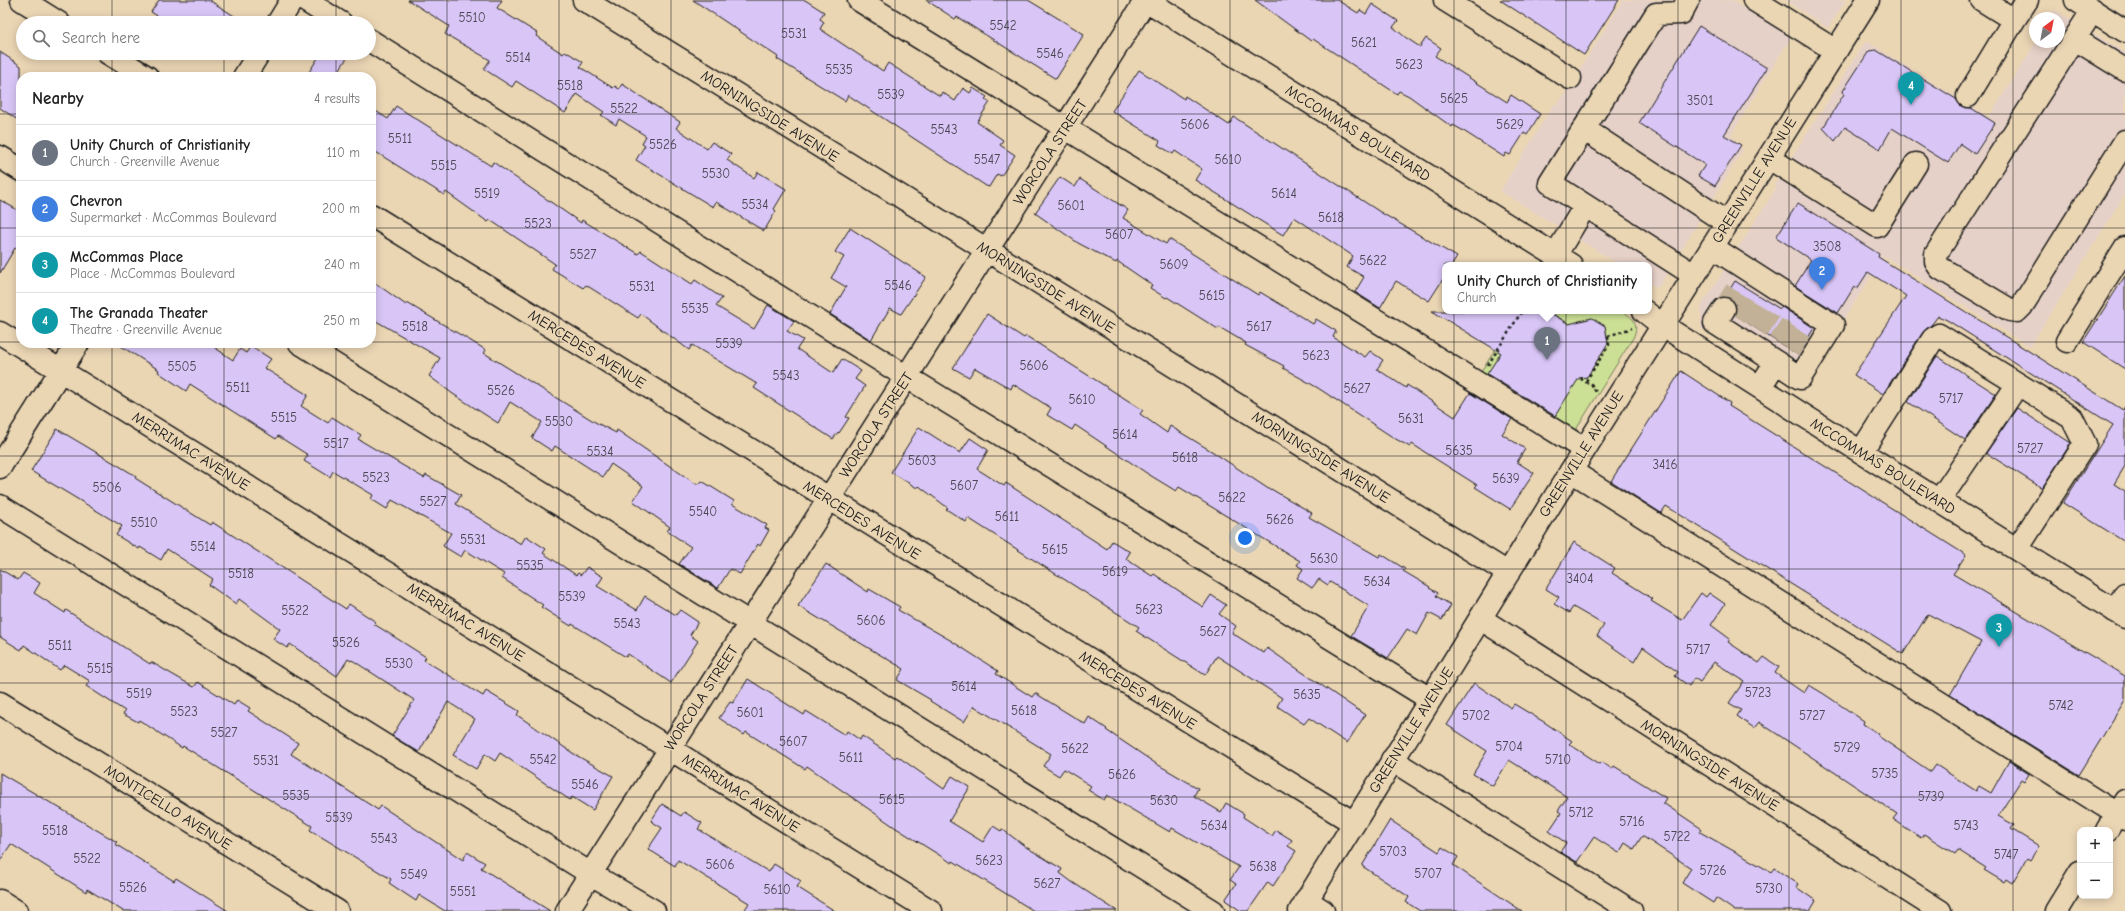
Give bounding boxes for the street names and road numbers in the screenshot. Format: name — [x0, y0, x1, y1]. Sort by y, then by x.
street label: MORNINGSIDE AVENUE — [698, 66, 842, 166]
street label: MCCOMMAS BOULEVARD — [1282, 81, 1434, 185]
street label: WORCOLA STREET — [1009, 96, 1091, 208]
street label: GREENVILLE AVENUE — [1708, 114, 1800, 246]
street label: MORNINGSIDE AVENUE — [974, 237, 1118, 337]
street label: MERCEDES AVENUE — [525, 306, 649, 392]
street label: WORCOLA STREET — [835, 369, 917, 481]
street label: GREENVILLE AVENUE — [1535, 388, 1627, 520]
street label: MORNINGSIDE AVENUE — [1249, 407, 1393, 507]
street label: MERRIMAC AVENUE — [129, 408, 253, 494]
street label: MCCOMMAS BOULEVARD — [1807, 414, 1959, 518]
street label: MERCEDES AVENUE — [800, 477, 924, 563]
street label: MERRIMAC AVENUE — [404, 579, 528, 665]
street label: WORCOLA STREET — [660, 642, 742, 754]
street label: MERCEDES AVENUE — [1076, 647, 1200, 733]
street label: GREENVILLE AVENUE — [1365, 664, 1457, 796]
street label: MORNINGSIDE AVENUE — [1638, 715, 1782, 815]
street label: MERRIMAC AVENUE — [679, 750, 803, 836]
street label: MONTICELLO AVENUE — [101, 760, 235, 854]

